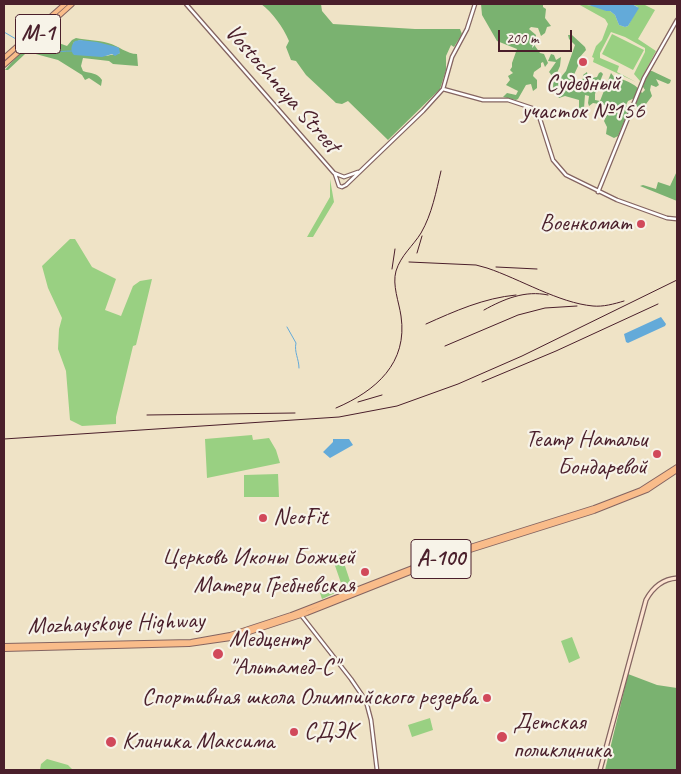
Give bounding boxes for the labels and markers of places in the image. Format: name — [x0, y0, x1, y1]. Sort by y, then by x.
marker: Судебный участок №156 — [577, 56, 589, 68]
place label: Судебный участок №156 — [522, 70, 644, 126]
place label: Военкомат — [540, 210, 631, 238]
marker: Военкомат — [635, 218, 647, 230]
place label: Театр Натальи Бондаревой — [525, 426, 647, 482]
marker: Театр Натальи Бондаревой — [651, 448, 663, 460]
place label: NeoFit — [273, 504, 328, 532]
marker: NeoFit — [257, 512, 269, 524]
place label: Церковь Иконы Божией Матери Гребневская — [162, 544, 355, 600]
marker: Церковь Иконы Божией Матери Гребневская — [359, 566, 371, 578]
place label: Медцентр "Альтамед-С" — [229, 626, 339, 682]
marker: Медцентр "Альтамед-С" — [211, 647, 225, 661]
place label: Спортивная школа Олимпийского резерва — [142, 684, 477, 712]
marker: Спортивная школа Олимпийского резерва — [481, 692, 493, 704]
place label: Детская поликлиника — [513, 709, 611, 765]
place label: СДЭК — [304, 718, 357, 746]
marker: СДЭК — [288, 726, 300, 738]
place label: Клиника Максима — [122, 728, 274, 756]
marker: Детская поликлиника — [495, 730, 509, 744]
marker: Клиника Максима — [104, 735, 118, 749]

